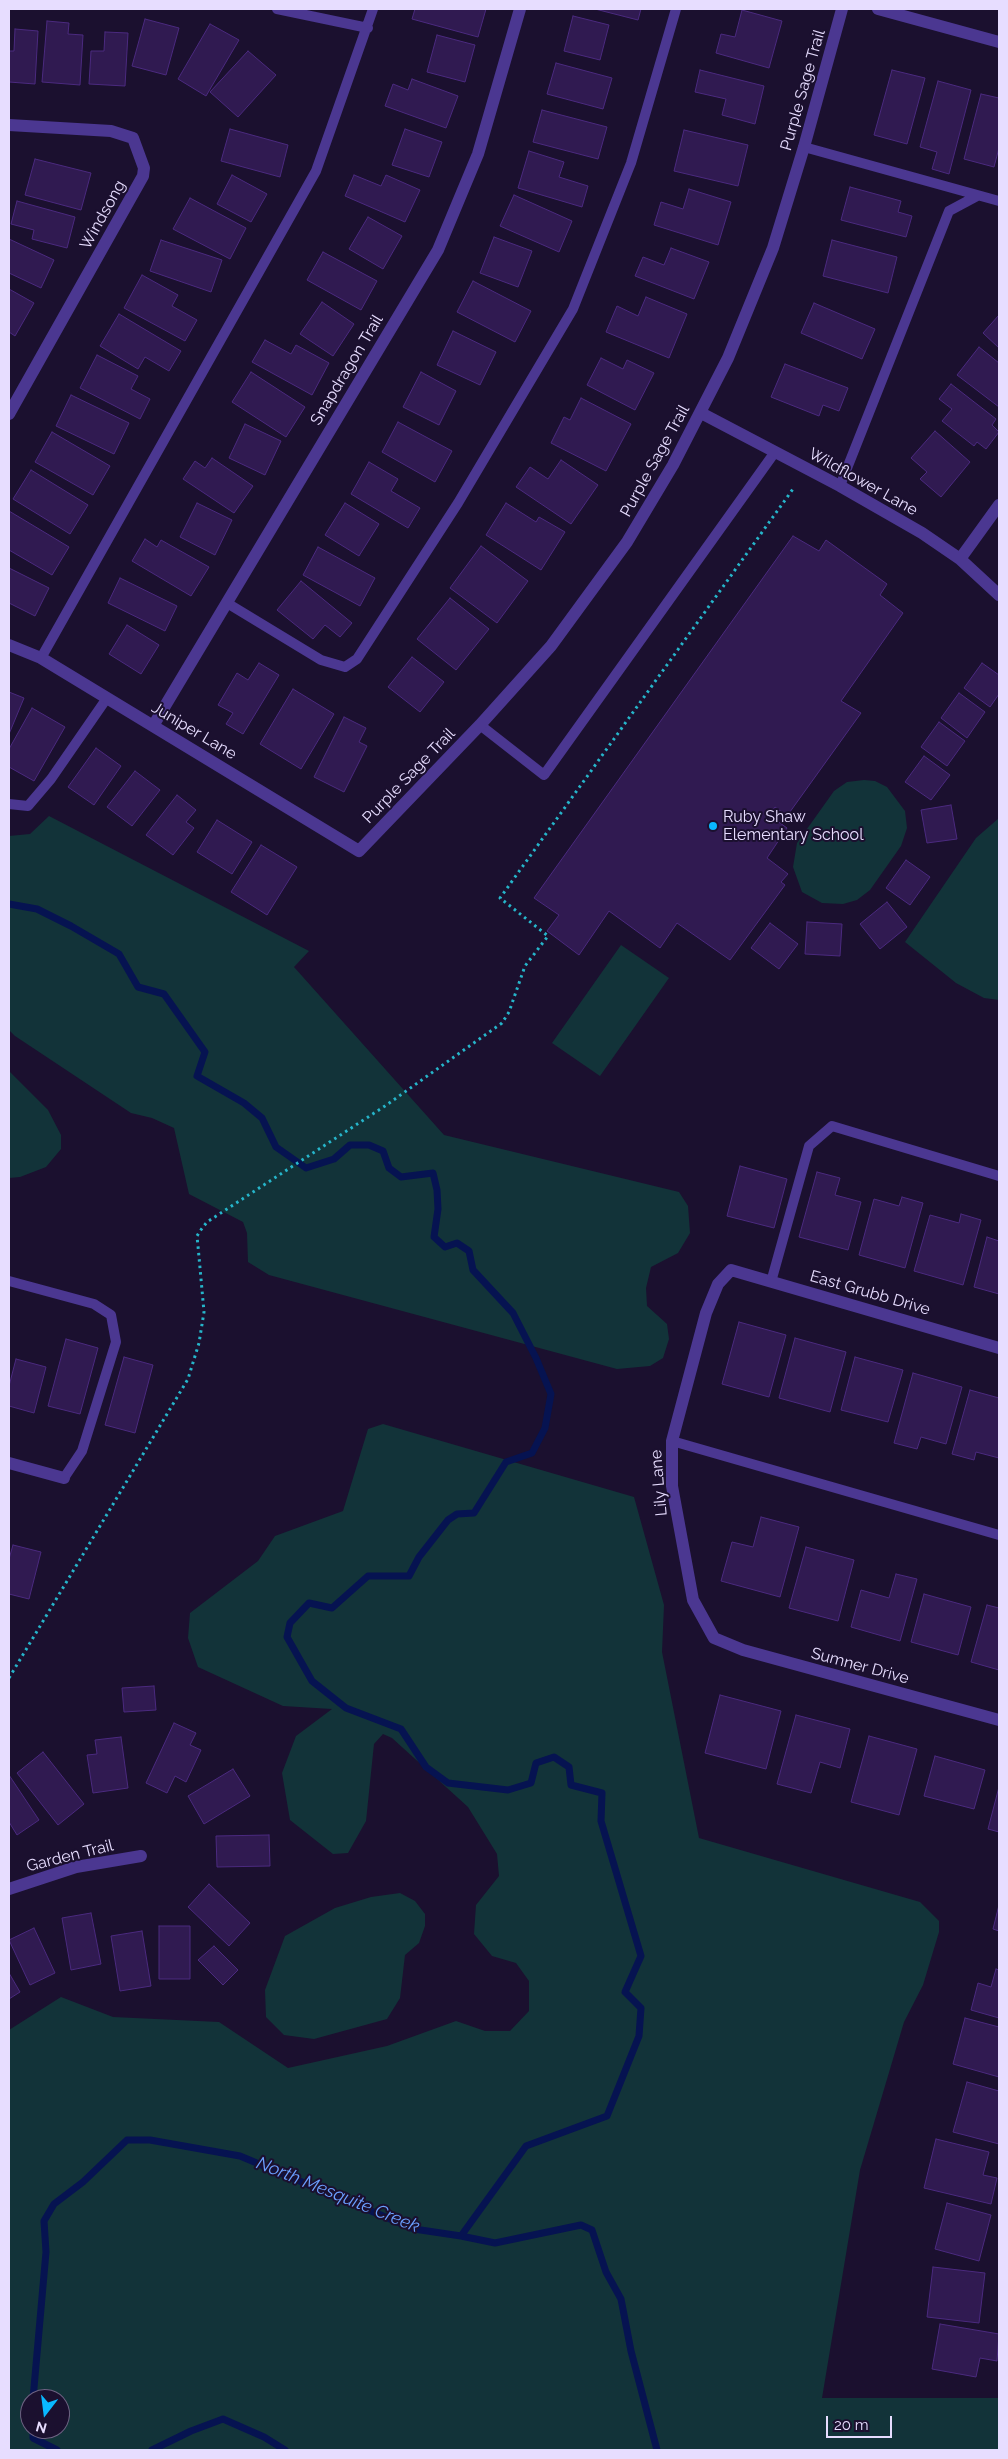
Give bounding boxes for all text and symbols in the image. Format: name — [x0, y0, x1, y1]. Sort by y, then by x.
street label: Purple Sage Trail — [777, 27, 829, 153]
street label: Windsong — [76, 177, 130, 253]
street label: Snapdragon Trail — [307, 311, 387, 429]
street label: Purple Sage Trail — [616, 402, 694, 520]
street label: Wildflower Lane — [805, 444, 921, 520]
street label: Juniper Lane — [148, 698, 240, 764]
street label: Purple Sage Trail — [359, 724, 459, 828]
place label: Ruby Shaw Elementary School — [723, 807, 863, 845]
marker: Ruby Shaw Elementary School — [707, 820, 719, 832]
street label: East Grubb Drive — [808, 1267, 932, 1319]
street label: Lily Lane — [647, 1449, 671, 1517]
street label: Sumner Drive — [809, 1644, 911, 1688]
street label: Garden Trail — [25, 1836, 115, 1876]
water label: North Mesquite Creek — [253, 2152, 423, 2238]
north arrow — [20, 2389, 70, 2439]
scale bar — [828, 2406, 894, 2438]
text: 20 m — [834, 2416, 869, 2434]
text: N — [34, 2418, 49, 2437]

